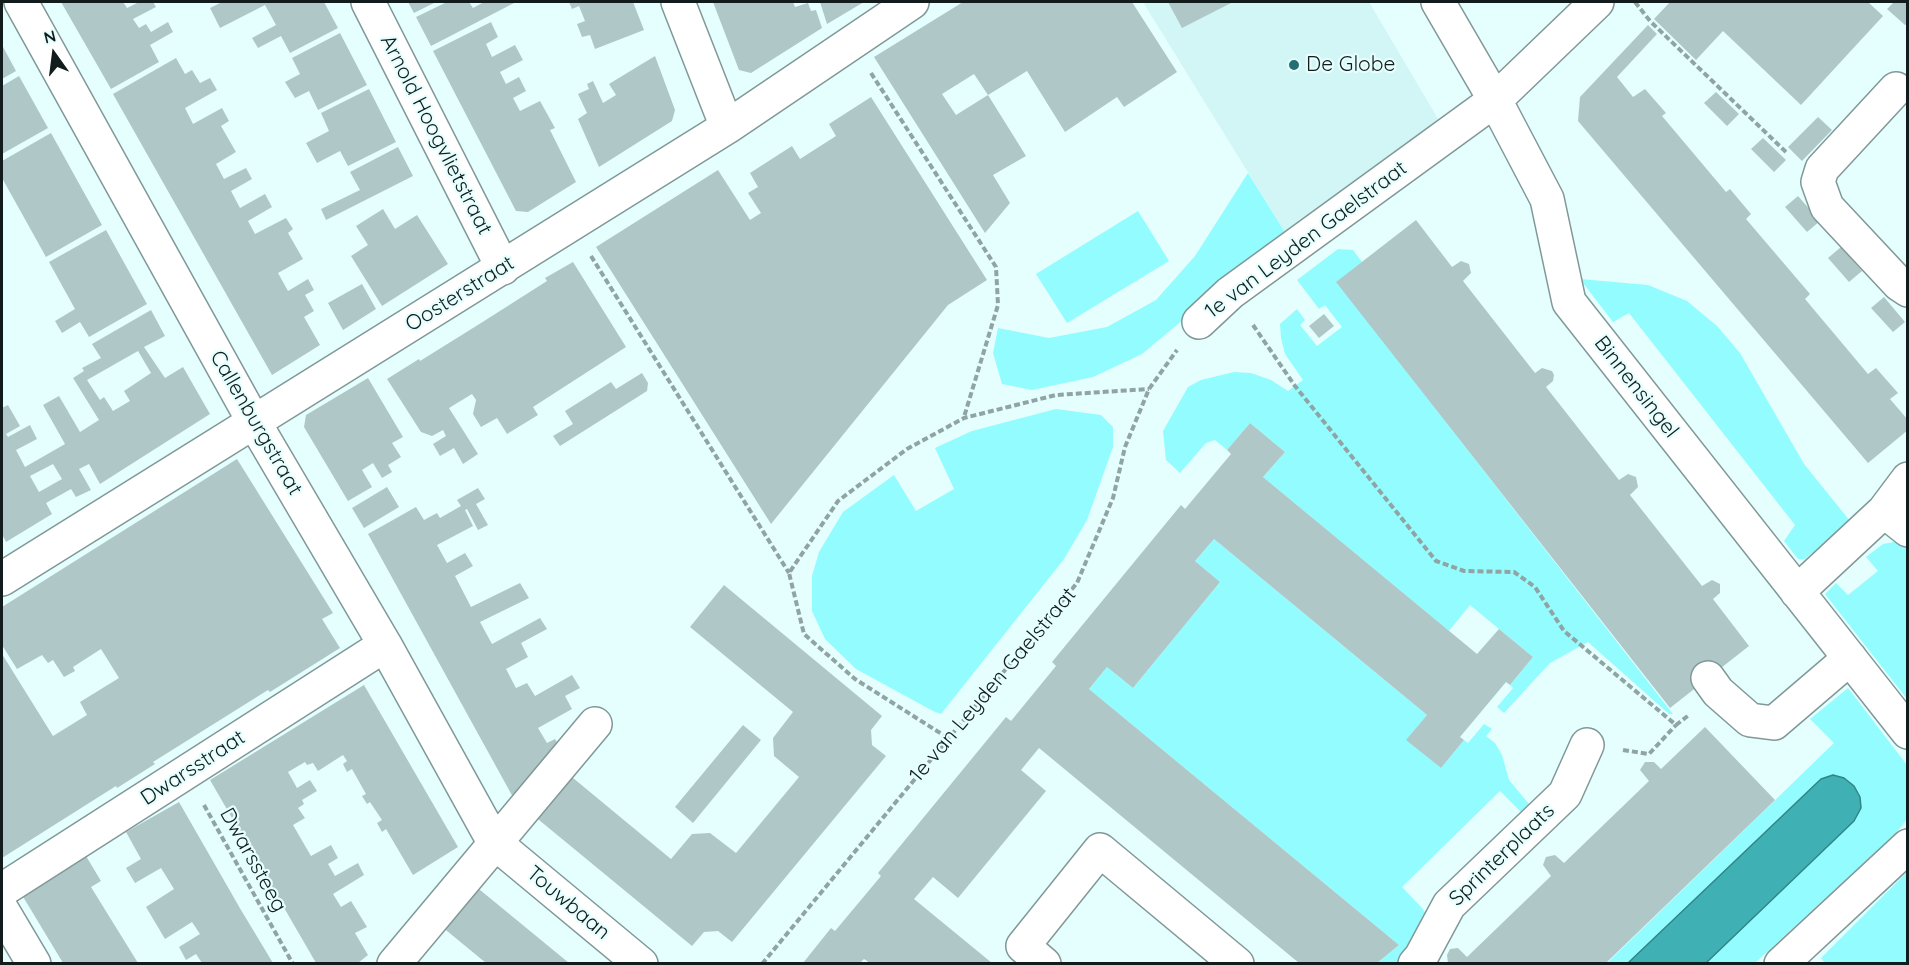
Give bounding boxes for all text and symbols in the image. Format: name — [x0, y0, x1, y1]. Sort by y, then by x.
north arrow — [24, 24, 84, 84]
text: N — [42, 25, 58, 48]
street label: Arnold Hoogvlietstraat — [375, 31, 497, 239]
place label: De Globe — [1306, 52, 1395, 78]
marker: De Globe — [1287, 58, 1301, 72]
street label: 1e van Leyden Gaelstraat — [1200, 156, 1412, 324]
street label: Oosterstraat — [401, 251, 519, 337]
street label: Binnensingel — [1588, 331, 1684, 443]
street label: Callenburgstraat — [204, 346, 308, 500]
street label: 1e van Leyden Gaelstraat — [904, 583, 1082, 787]
street label: Dwarsstraat — [136, 725, 250, 811]
street label: Sprinterplaats — [1444, 798, 1560, 912]
street label: Dwarssteeg — [214, 804, 292, 916]
street label: Touwbaan — [521, 861, 615, 945]

